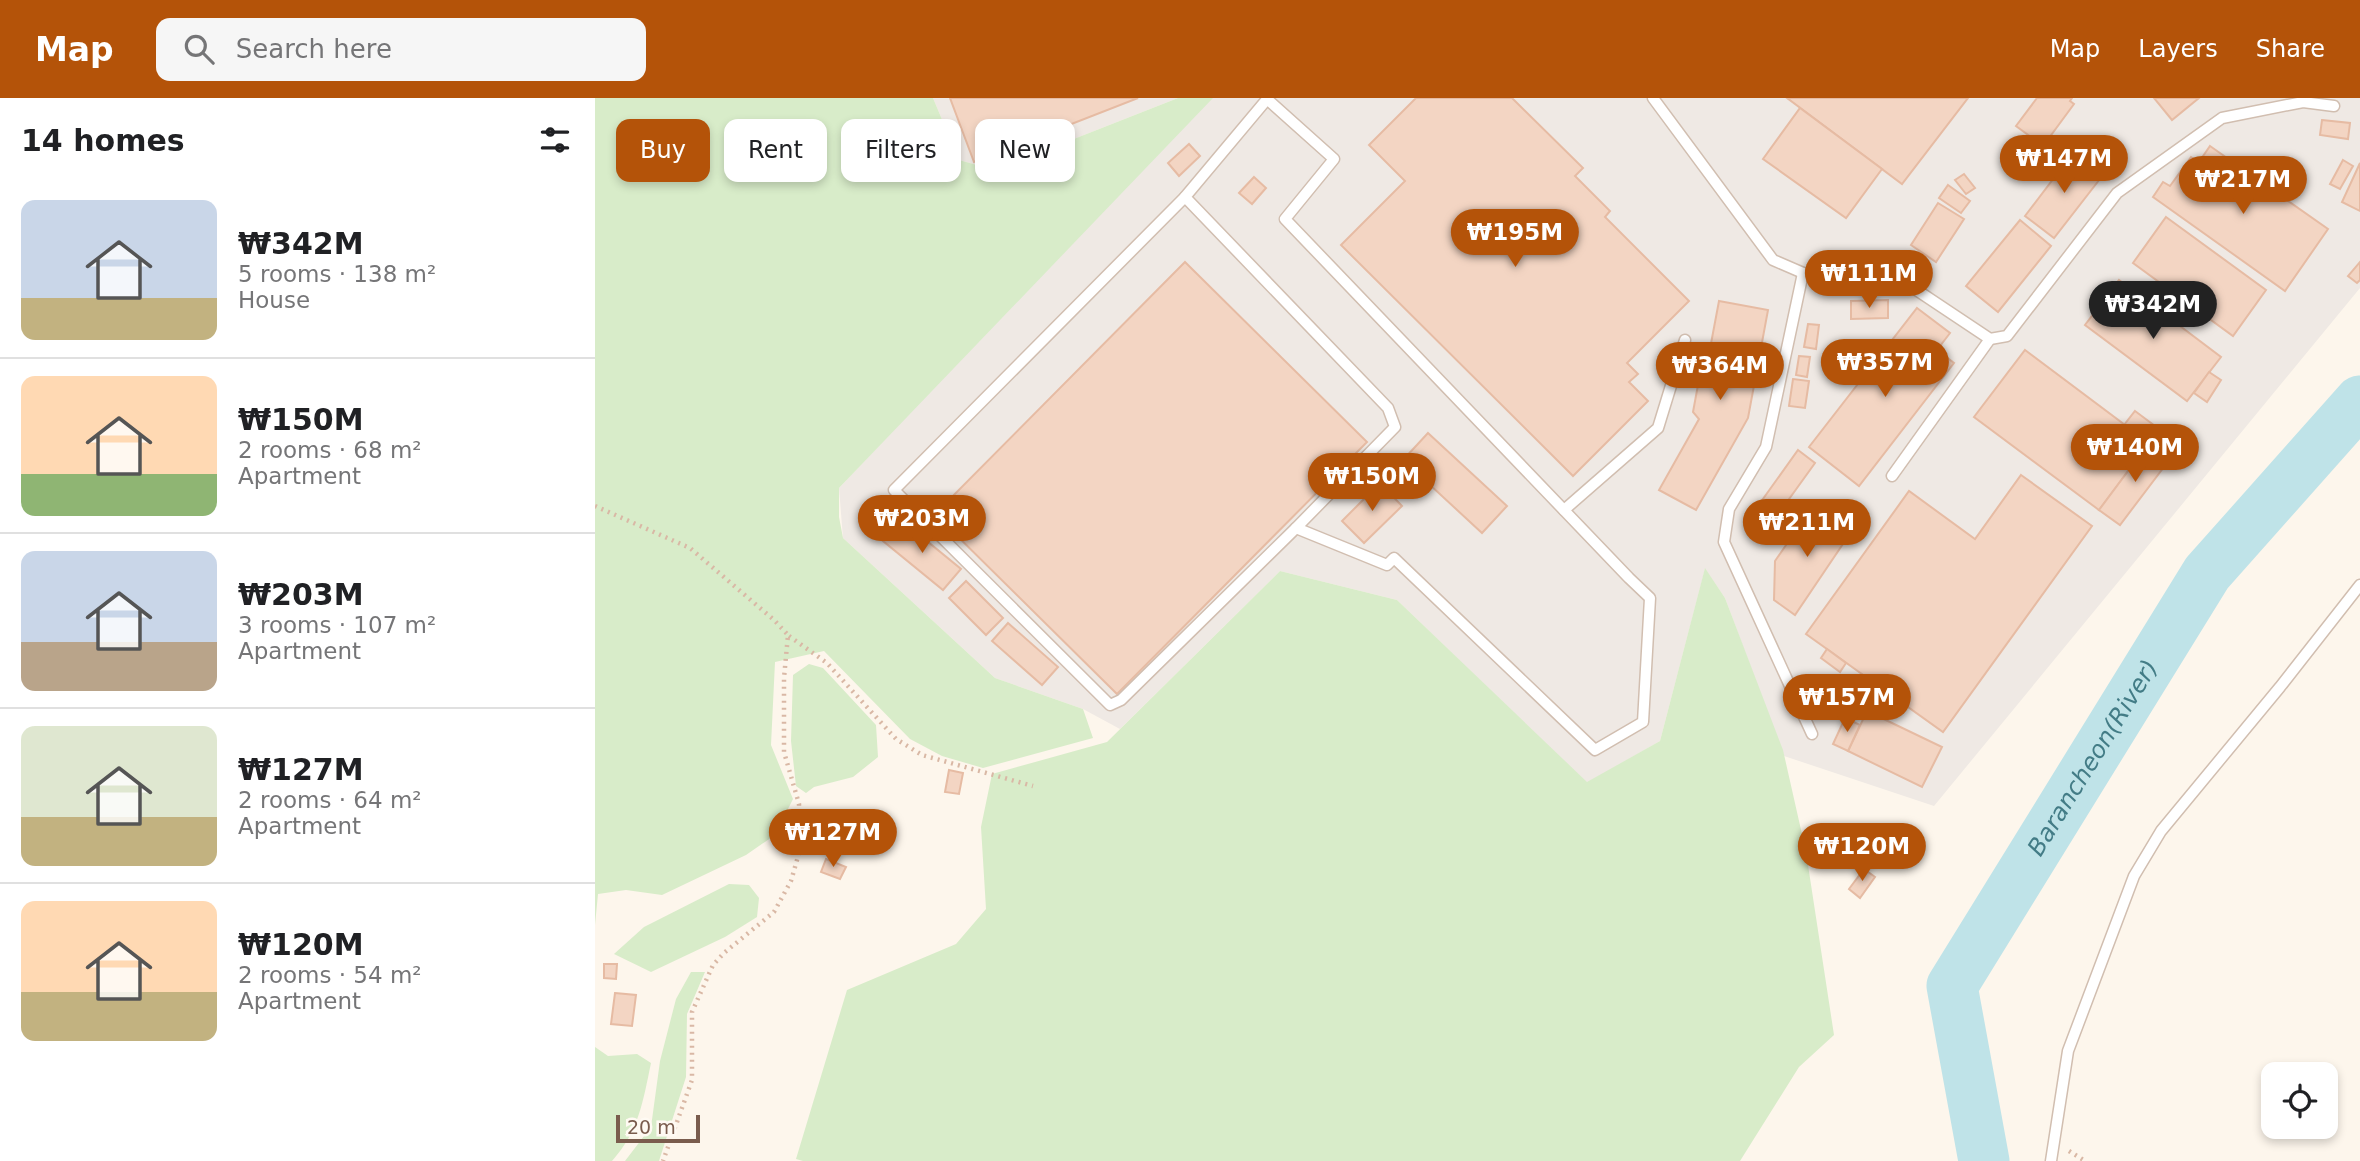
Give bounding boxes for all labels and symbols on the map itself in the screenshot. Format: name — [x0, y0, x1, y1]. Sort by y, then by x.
pin: ₩147M — [2015, 136, 2113, 195]
pin: ₩217M — [2194, 156, 2292, 216]
pin: ₩195M — [1466, 209, 1564, 269]
pin: ₩111M — [1820, 250, 1918, 310]
pin: ₩342M — [2104, 282, 2202, 341]
pin: ₩357M — [1836, 340, 1934, 399]
pin: ₩364M — [1671, 342, 1769, 402]
pin: ₩140M — [2086, 424, 2184, 484]
pin: ₩150M — [1323, 454, 1421, 513]
pin: ₩203M — [873, 496, 971, 555]
pin: ₩211M — [1758, 500, 1856, 559]
water label: Barancheon(River) — [2022, 655, 2164, 861]
pin: ₩157M — [1798, 674, 1896, 734]
pin: ₩127M — [784, 810, 882, 869]
pin: ₩120M — [1813, 824, 1911, 883]
scale bar — [616, 1112, 700, 1144]

